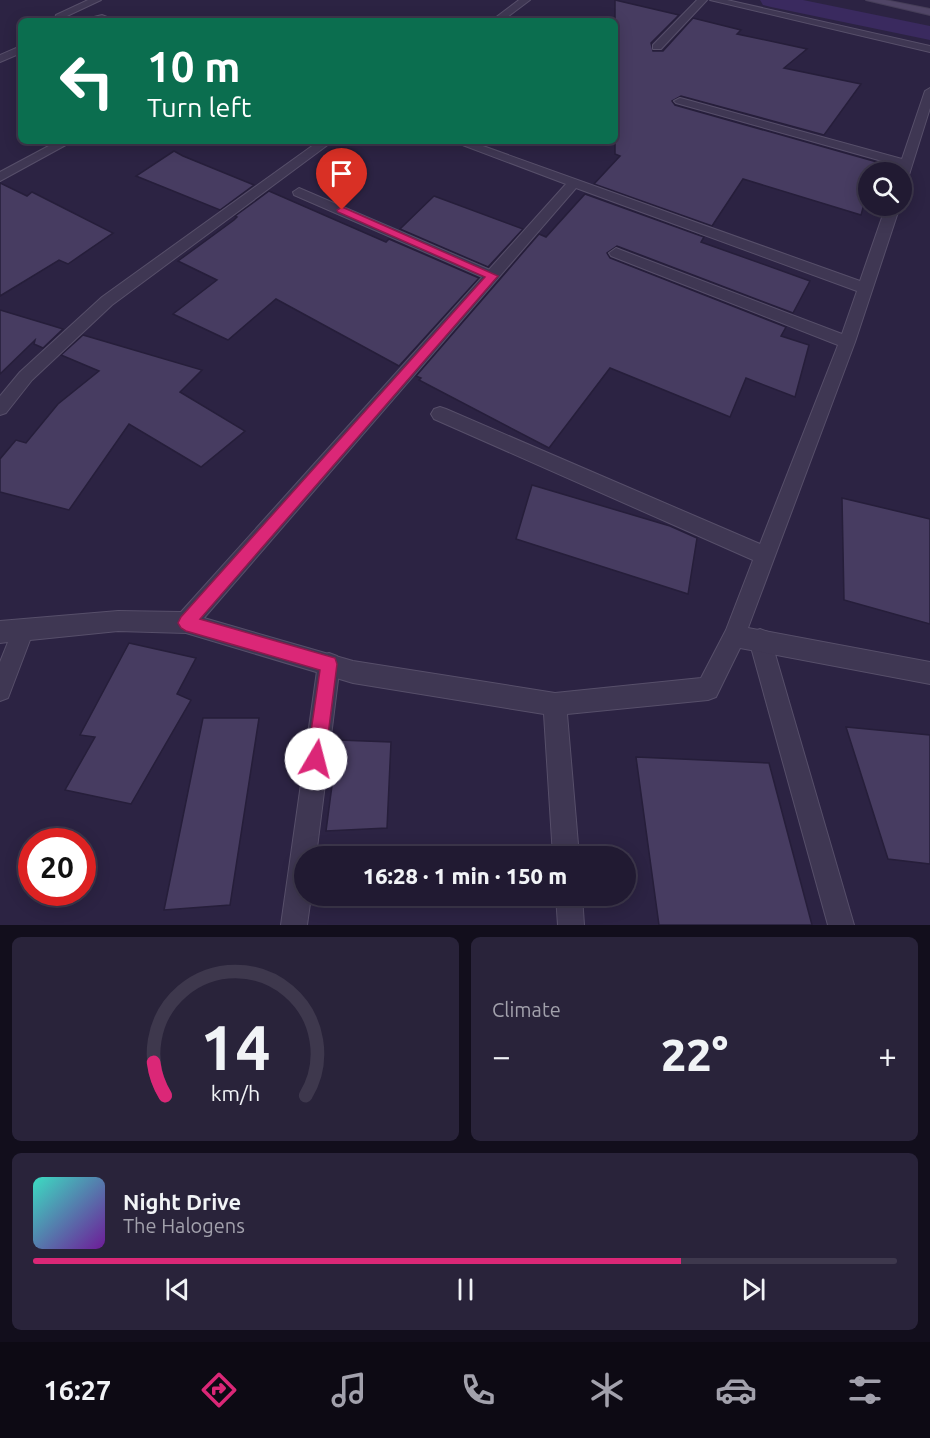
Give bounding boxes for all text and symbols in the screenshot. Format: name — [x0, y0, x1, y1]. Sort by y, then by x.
icon: left — [48, 42, 126, 120]
text: 10 m — [147, 43, 241, 90]
text: Turn left — [147, 92, 251, 122]
pin — [316, 148, 367, 210]
icon: arrive — [325, 157, 358, 190]
map controls — [858, 162, 912, 216]
button: search — [858, 162, 912, 216]
position arrow — [284, 727, 348, 791]
speed limit sign: 20 — [18, 828, 96, 906]
text: 16:28 · 1 min · 150 m — [363, 863, 567, 888]
text: Climate — [492, 998, 561, 1021]
text: 14 — [200, 1012, 271, 1082]
text: 22° — [661, 1029, 728, 1080]
text: − — [492, 1037, 511, 1074]
text: + — [878, 1037, 897, 1074]
text: km/h — [211, 1081, 260, 1105]
text: Night Drive — [123, 1189, 241, 1214]
text: The Halogens — [123, 1214, 245, 1237]
icon: previous — [161, 1273, 194, 1306]
icon: pause — [449, 1273, 482, 1306]
icon: next — [737, 1273, 770, 1306]
icon: directions — [198, 1369, 240, 1411]
icon: music — [328, 1369, 370, 1411]
icon: phone — [457, 1369, 499, 1411]
icon: climate — [586, 1369, 628, 1411]
icon: car — [715, 1369, 757, 1411]
icon: filters — [844, 1369, 886, 1411]
text: 16:27 — [44, 1375, 111, 1405]

